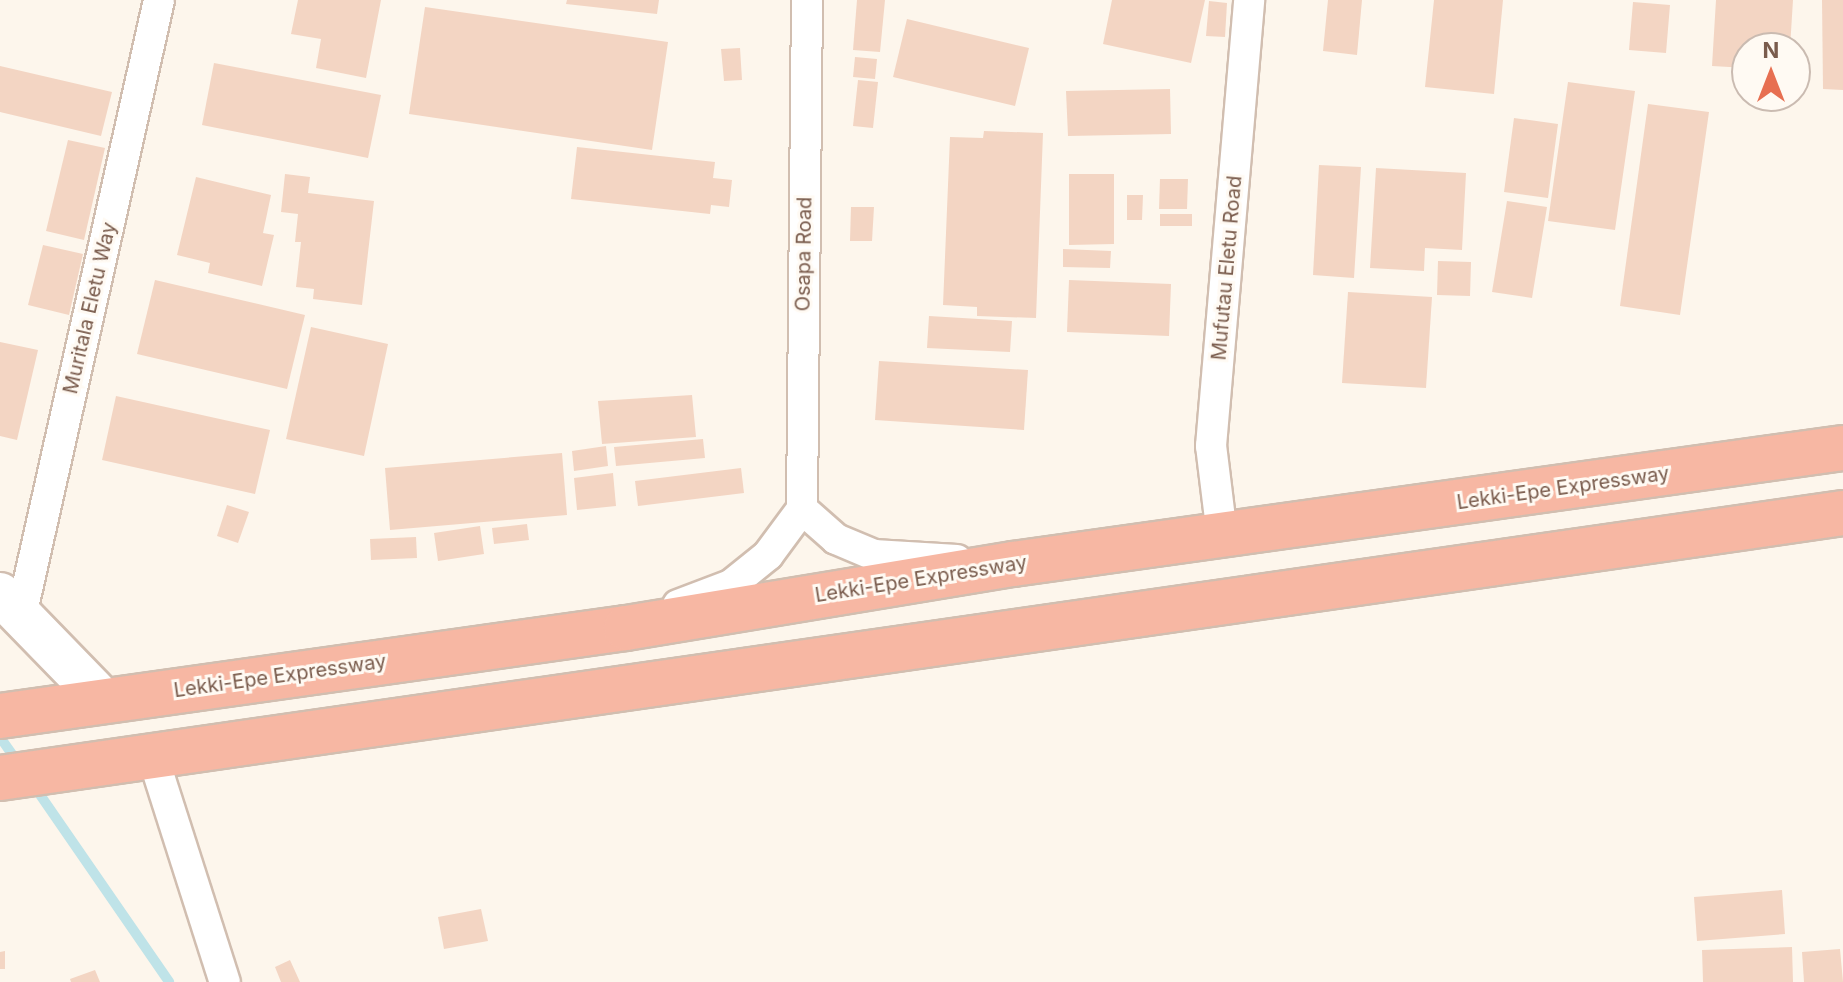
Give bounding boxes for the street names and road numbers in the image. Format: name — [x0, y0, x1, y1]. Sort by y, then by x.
street label: Mufutau Eletu Road — [1207, 175, 1247, 361]
street label: Osapa Road — [791, 196, 817, 312]
street label: Muritala Eletu Way — [59, 220, 121, 396]
street label: Lekki-Epe Expressway — [1455, 461, 1671, 515]
street label: Lekki-Epe Expressway — [813, 550, 1029, 608]
street label: Lekki-Epe Expressway — [172, 649, 388, 703]

